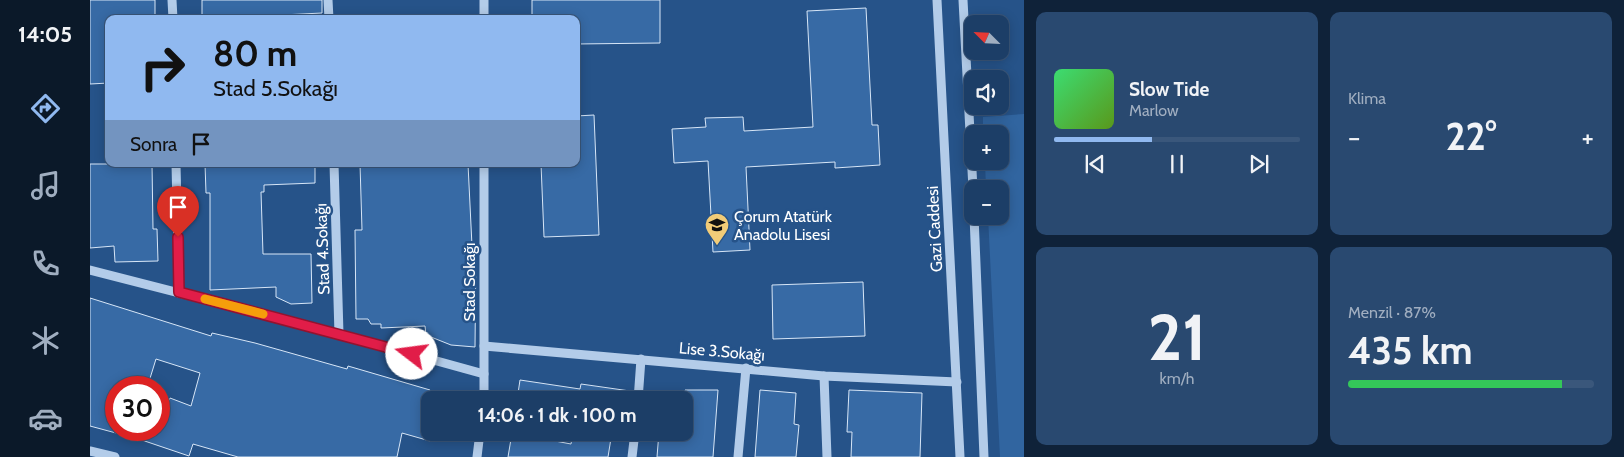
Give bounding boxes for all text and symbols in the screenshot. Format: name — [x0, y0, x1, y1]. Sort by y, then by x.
north arrow — [964, 15, 1009, 60]
map controls — [964, 15, 1009, 225]
text: 14:05 — [18, 21, 72, 48]
text: 80 m — [213, 32, 297, 75]
icon: right — [130, 35, 195, 100]
button: sound — [964, 70, 1009, 115]
text: Stad 5.Sokağı — [213, 75, 338, 102]
text: Slow Tide — [1129, 78, 1209, 101]
text: Klima — [1348, 89, 1386, 108]
icon: directions — [28, 91, 63, 126]
text: Marlow — [1129, 101, 1179, 120]
text: 22° — [1445, 113, 1497, 160]
text: − — [1348, 120, 1360, 154]
text: + — [1582, 120, 1594, 154]
button: + — [964, 125, 1009, 170]
icon: arrive — [187, 130, 215, 158]
text: Sonra — [130, 133, 177, 156]
icon: previous — [1081, 150, 1109, 178]
icon: pause — [1163, 150, 1191, 178]
icon: next — [1245, 150, 1273, 178]
icon: music — [28, 168, 63, 203]
button: − — [964, 180, 1009, 225]
street label: Gazi Caddesi — [923, 185, 946, 273]
pin — [157, 186, 199, 237]
icon: arrive — [164, 193, 192, 221]
street label: Stad 4.Sokağı — [311, 203, 334, 295]
place label: Çorum Atatürk Anadolu Lisesi — [734, 207, 833, 244]
school or university icon: Çorum Atatürk Anadolu Lisesi — [704, 212, 730, 246]
street label: Stad Sokağı — [460, 243, 479, 321]
icon: phone — [28, 246, 63, 281]
text: 21 — [1148, 297, 1206, 376]
text: Menzil · 87% — [1348, 303, 1436, 322]
icon: climate — [28, 323, 63, 358]
position arrow — [385, 327, 437, 379]
text: 435 km — [1348, 327, 1473, 374]
street label: Lise 3.Sokağı — [678, 338, 766, 365]
text: km/h — [1159, 369, 1195, 388]
speed limit sign: 30 — [105, 376, 170, 441]
icon: car — [28, 401, 63, 436]
text: 14:06 · 1 dk · 100 m — [477, 404, 637, 427]

